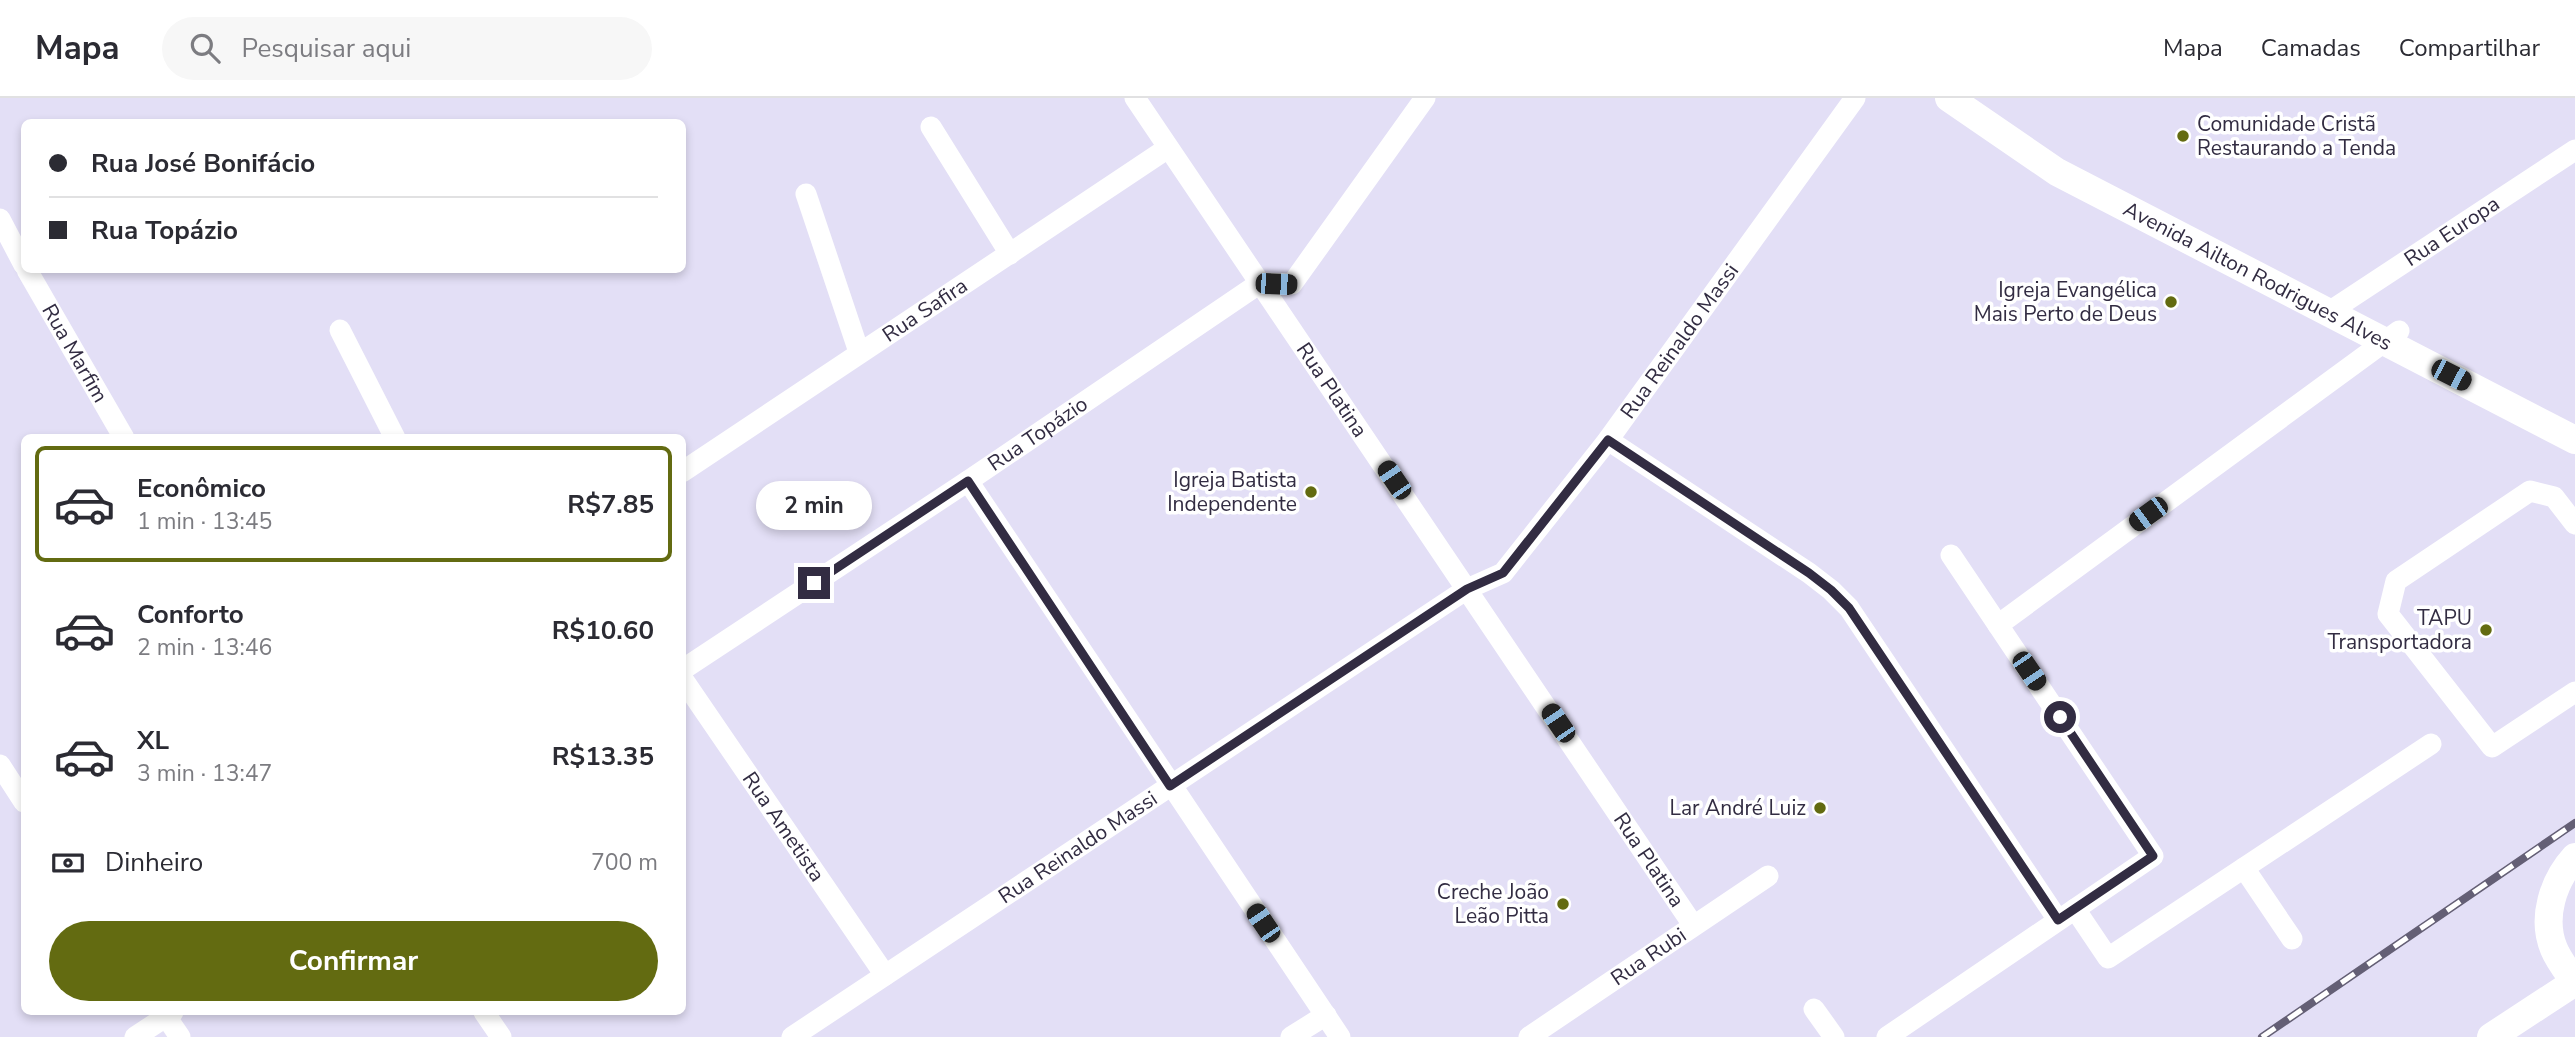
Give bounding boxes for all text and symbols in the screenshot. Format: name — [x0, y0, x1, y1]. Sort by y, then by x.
search box — [162, 17, 652, 80]
text: Mapa — [35, 26, 120, 71]
icon: search — [186, 29, 224, 67]
text: Pesquisar aqui — [242, 31, 411, 66]
text: Mapa — [2163, 32, 2223, 64]
text: Camadas — [2261, 32, 2361, 64]
text: Compartilhar — [2399, 32, 2540, 64]
place label: Comunidade Cristã Restaurando a Tenda — [2197, 110, 2396, 162]
marker: Comunidade Cristã Restaurando a Tenda — [2175, 128, 2191, 144]
text: Rua José Bonifácio — [91, 146, 315, 181]
street label: Rua Europa — [2399, 190, 2505, 273]
street label: Avenida Ailton Rodrigues Alves — [2119, 195, 2397, 357]
text: Rua Topázio — [91, 213, 238, 248]
street label: Rua Reinaldo Massi — [1614, 258, 1745, 424]
street label: Rua Safira — [877, 272, 973, 349]
car — [1255, 273, 1298, 295]
place label: Igreja Evangélica Mais Perto de Deus — [1974, 276, 2157, 328]
marker: Igreja Evangélica Mais Perto de Deus — [2163, 294, 2179, 310]
street label: Rua Marfim — [36, 299, 114, 407]
street label: Rua Platina — [1290, 337, 1374, 443]
car — [2428, 356, 2475, 394]
street label: Rua Topázio — [982, 390, 1093, 478]
car — [1374, 457, 1415, 503]
place label: Igreja Batista Independente — [1167, 466, 1297, 518]
text: Econômico — [137, 471, 266, 506]
icon: car — [53, 473, 116, 536]
callout: 2 min — [756, 482, 872, 531]
marker: Igreja Batista Independente — [1303, 484, 1319, 500]
text: R$7.85 — [567, 487, 654, 522]
text: 2 min — [784, 490, 844, 521]
car — [2125, 493, 2172, 535]
text: 1 min · 13:45 — [137, 506, 272, 537]
route end — [798, 567, 830, 599]
text: Conforto — [137, 597, 244, 632]
icon: car — [53, 599, 116, 662]
place label: TAPU Transportadora — [2327, 604, 2472, 656]
text: R$10.60 — [552, 613, 654, 648]
marker: TAPU Transportadora — [2478, 622, 2494, 638]
text: 2 min · 13:46 — [137, 632, 272, 663]
car — [2009, 648, 2050, 694]
car — [1538, 700, 1579, 746]
route start — [2044, 701, 2076, 733]
text: XL — [137, 723, 169, 758]
icon: car — [53, 725, 116, 788]
text: R$13.35 — [552, 739, 654, 774]
text: 3 min · 13:47 — [137, 758, 272, 789]
street label: Rua Ametista — [736, 766, 831, 887]
street label: Rua Reinaldo Massi — [993, 785, 1163, 910]
place label: Lar André Luiz — [1670, 794, 1806, 822]
marker: Lar André Luiz — [1812, 800, 1828, 816]
street label: Rua Platina — [1607, 807, 1691, 913]
icon: cash — [49, 844, 87, 882]
text: Dinheiro — [105, 845, 203, 880]
text: 700 m — [591, 847, 658, 878]
place label: Creche João Leão Pitta — [1437, 878, 1549, 930]
marker: Creche João Leão Pitta — [1555, 896, 1571, 912]
car — [1243, 900, 1284, 946]
button: Confirmar — [49, 921, 658, 1001]
street label: Rua Rubi — [1605, 921, 1692, 992]

